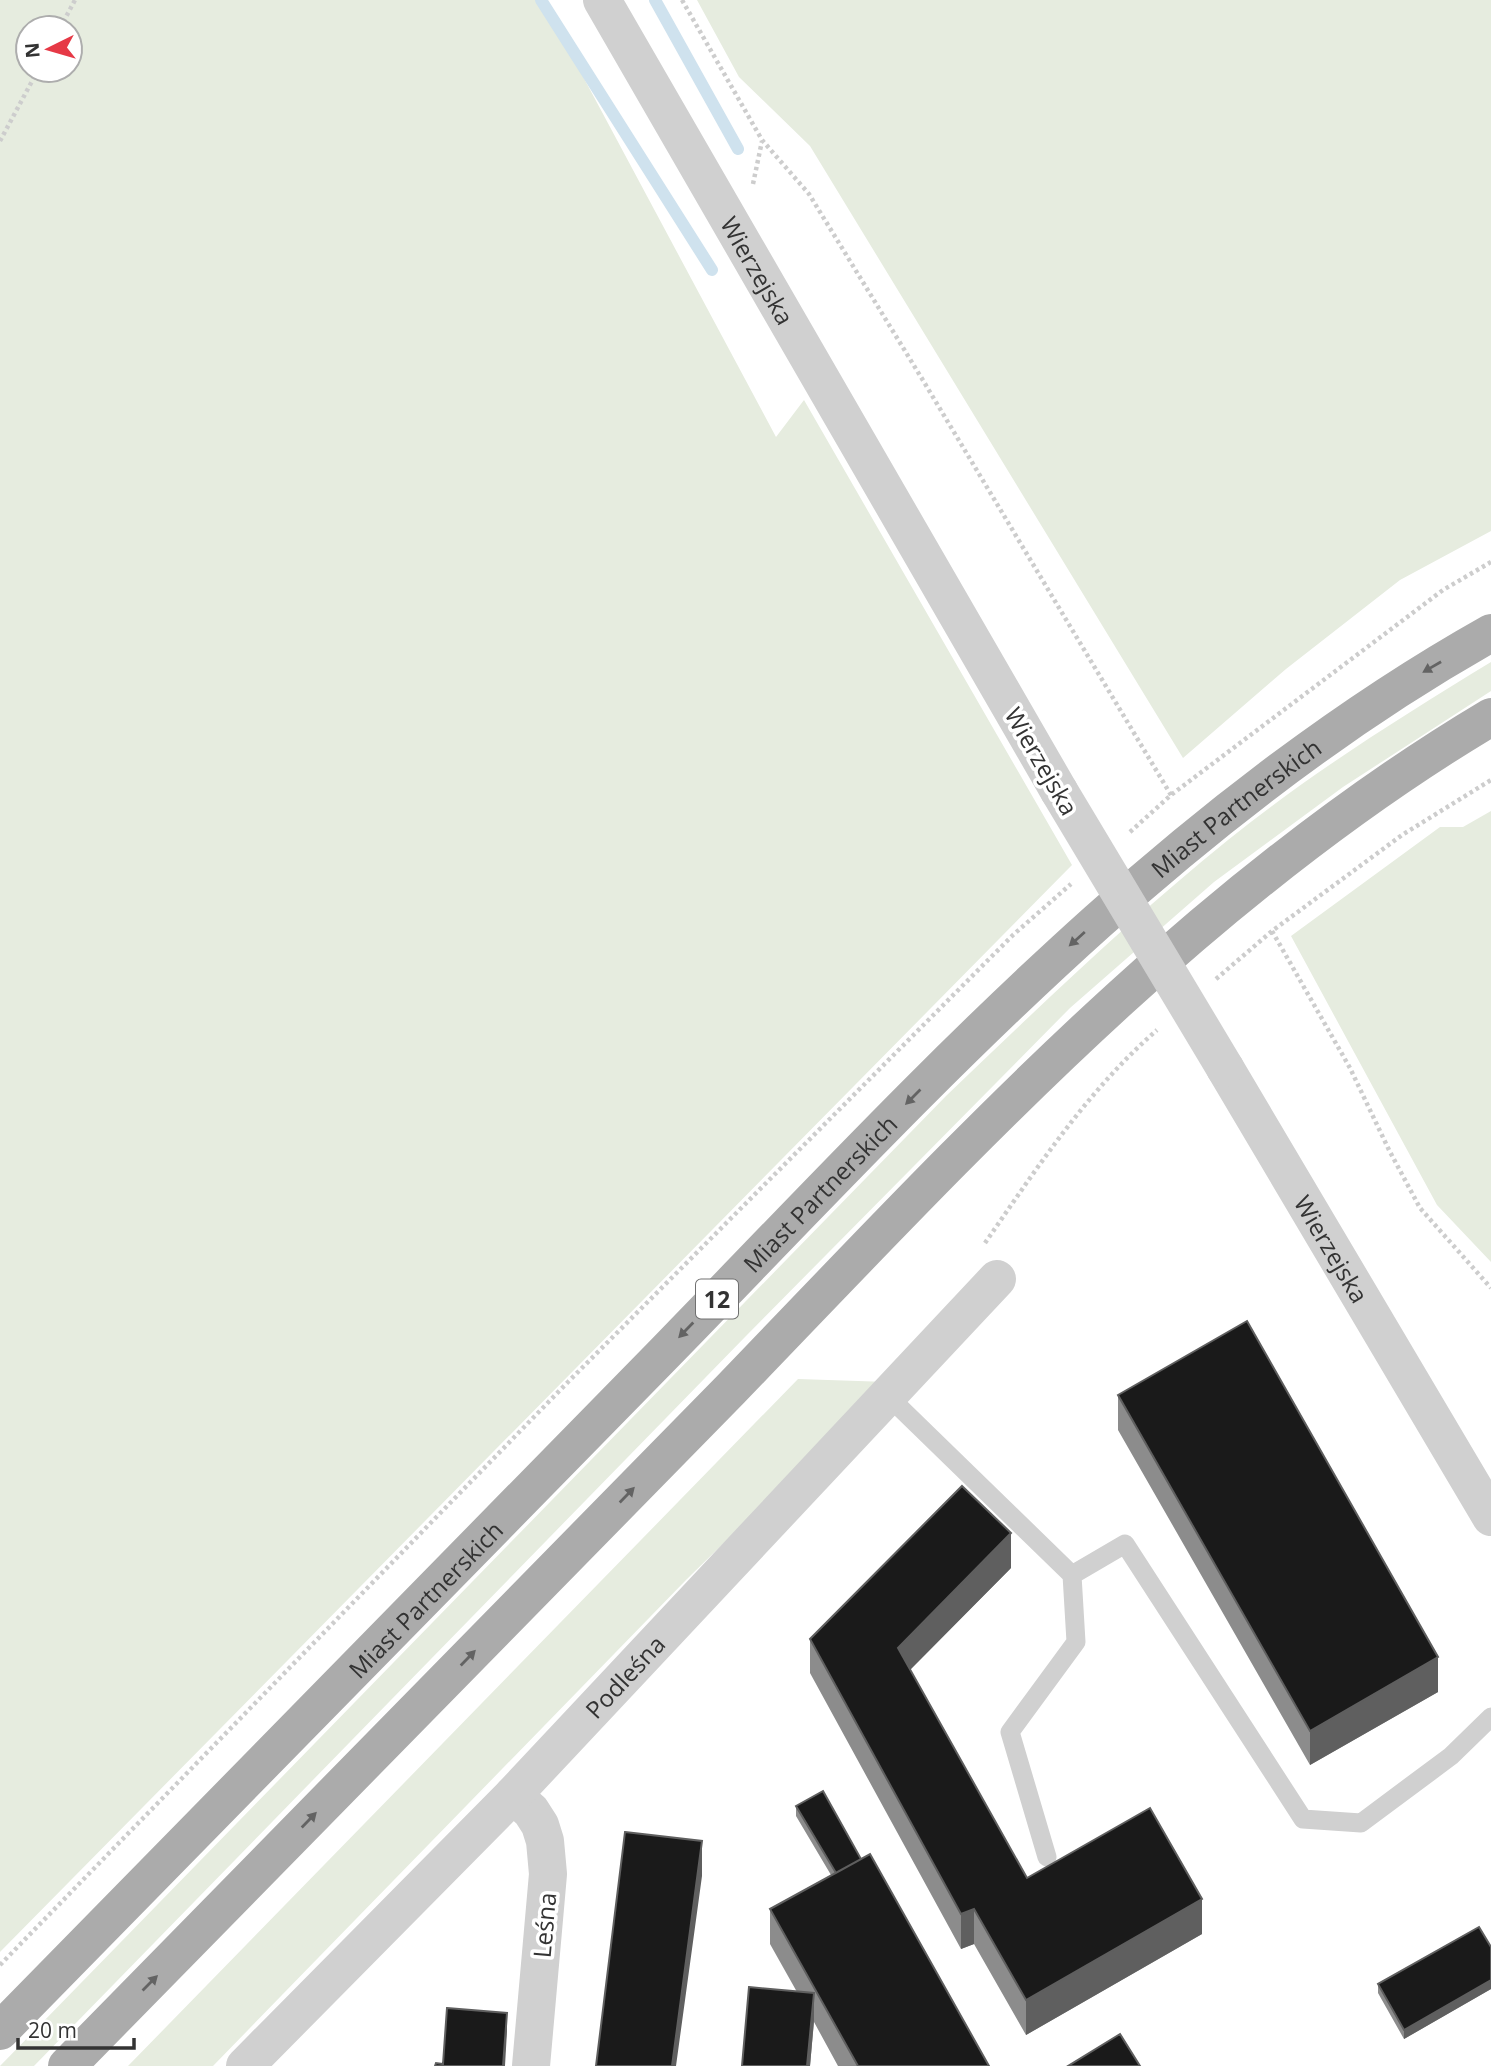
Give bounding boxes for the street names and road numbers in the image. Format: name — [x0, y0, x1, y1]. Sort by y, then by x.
street label: Wierzejska — [714, 210, 802, 330]
street label: Wierzejska — [998, 701, 1086, 821]
street label: Miast Partnerskich — [1143, 730, 1327, 884]
street label: Miast Partnerskich — [735, 1107, 904, 1279]
street label: Wierzejska — [1287, 1189, 1377, 1309]
road number: 12 — [696, 1280, 738, 1318]
street label: Miast Partnerskich — [341, 1513, 509, 1685]
street label: Podleśna — [577, 1628, 672, 1725]
street label: Leśna — [525, 1891, 563, 1959]

